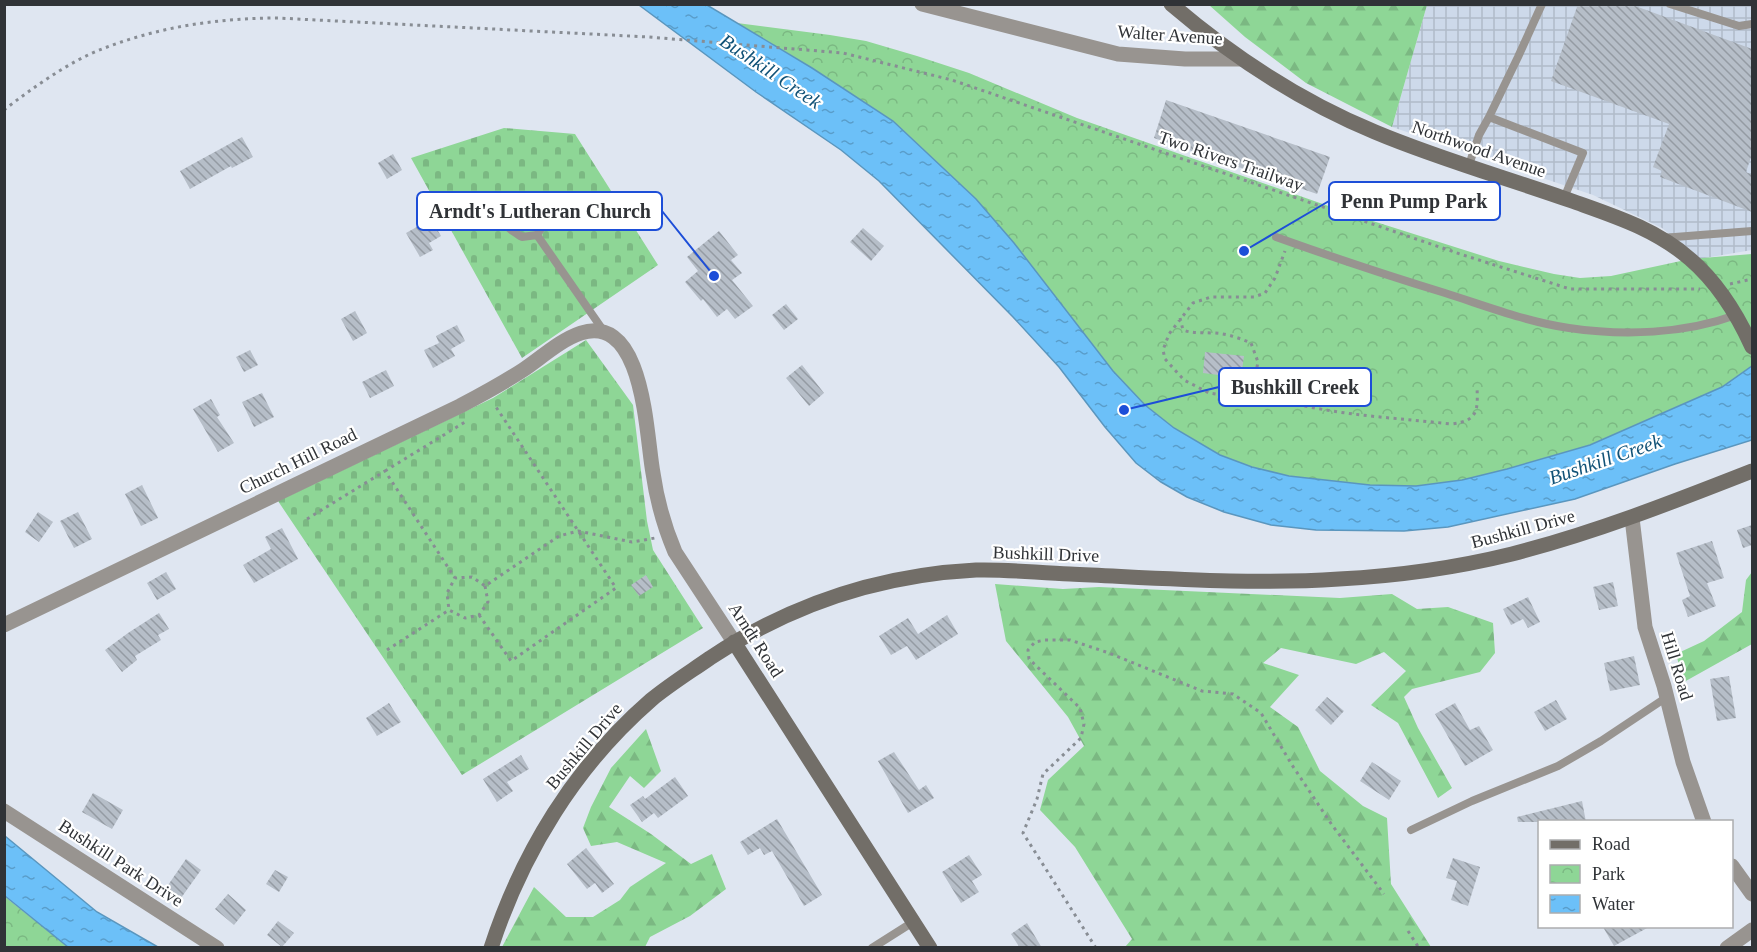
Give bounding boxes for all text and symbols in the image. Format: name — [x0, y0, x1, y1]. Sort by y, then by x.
street label: Walter Avenue — [1117, 21, 1223, 49]
water label: Bushkill Creek — [716, 29, 827, 114]
street label: Northwood Avenue — [1409, 117, 1549, 181]
street label: Two Rivers Trailway — [1156, 127, 1306, 195]
callout: Penn Pump Park — [1329, 182, 1500, 220]
text: Penn Pump Park — [1341, 190, 1488, 213]
callout: Arndt's Lutheran Church — [417, 192, 662, 230]
text: Arndt's Lutheran Church — [429, 200, 651, 222]
callout: Bushkill Creek — [1219, 368, 1371, 406]
text: Bushkill Creek — [1231, 376, 1360, 398]
street label: Church Hill Road — [236, 424, 360, 498]
water label: Bushkill Creek — [1546, 429, 1665, 489]
street label: Bushkill Drive — [1469, 506, 1577, 552]
street label: Bushkill Drive — [992, 542, 1100, 566]
street label: Arndt Road — [725, 599, 787, 681]
street label: Hill Road — [1657, 629, 1697, 703]
street label: Bushkill Drive — [542, 699, 626, 793]
street label: Bushkill Park Drive — [55, 815, 187, 911]
legend — [1538, 820, 1733, 928]
text: Road — [1592, 834, 1630, 854]
text: Park — [1592, 864, 1625, 884]
text: Water — [1592, 894, 1635, 914]

